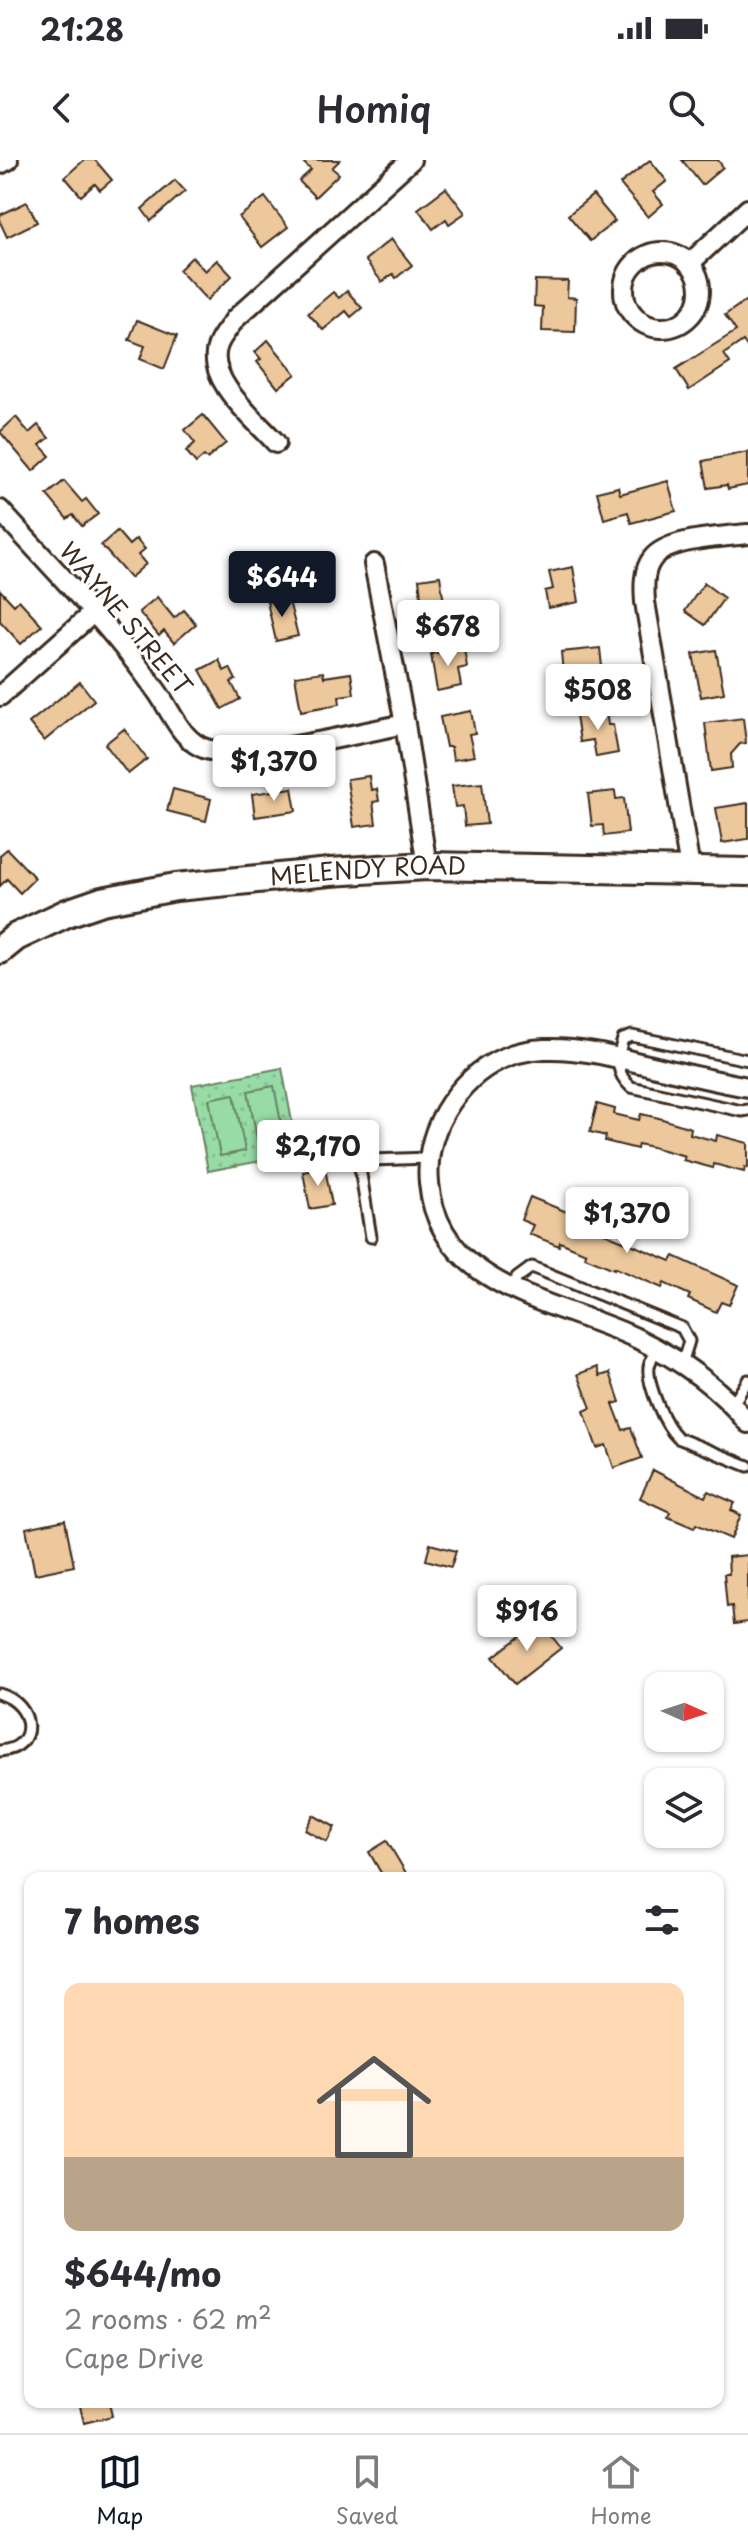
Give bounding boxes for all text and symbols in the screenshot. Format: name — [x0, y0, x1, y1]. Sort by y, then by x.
text: 21:28 — [40, 6, 124, 51]
text: Homiq — [317, 81, 431, 135]
icon: back — [40, 86, 84, 130]
icon: search — [664, 86, 708, 130]
street label: WAYNE STREET — [52, 533, 202, 703]
pin: $644 — [235, 551, 329, 619]
text: $644 — [247, 557, 317, 596]
pin: $678 — [401, 600, 495, 668]
text: $678 — [415, 606, 481, 645]
pin: $508 — [551, 664, 645, 732]
text: $508 — [564, 670, 632, 709]
pin: $1,370 — [209, 735, 339, 803]
text: $1,370 — [231, 741, 317, 780]
street label: MELENDY ROAD — [268, 846, 467, 894]
pin: $2,170 — [253, 1120, 383, 1188]
text: $2,170 — [275, 1126, 361, 1165]
pin: $1,370 — [562, 1187, 692, 1255]
text: $1,370 — [584, 1193, 670, 1232]
pin: $916 — [480, 1585, 574, 1653]
text: $916 — [496, 1591, 558, 1630]
north arrow — [644, 1672, 724, 1752]
map controls — [644, 1672, 724, 1848]
button: layers — [644, 1768, 724, 1848]
text: 7 homes — [64, 1894, 200, 1946]
icon: filters — [640, 1898, 684, 1942]
icon: home — [302, 2035, 446, 2179]
text: $644/mo — [64, 2247, 221, 2299]
text: 2 rooms · 62 m² — [64, 2299, 272, 2338]
text: Cape Drive — [64, 2338, 204, 2377]
tab: Map — [96, 2450, 143, 2531]
tab: Saved — [336, 2450, 398, 2531]
tab: Home — [591, 2450, 652, 2531]

